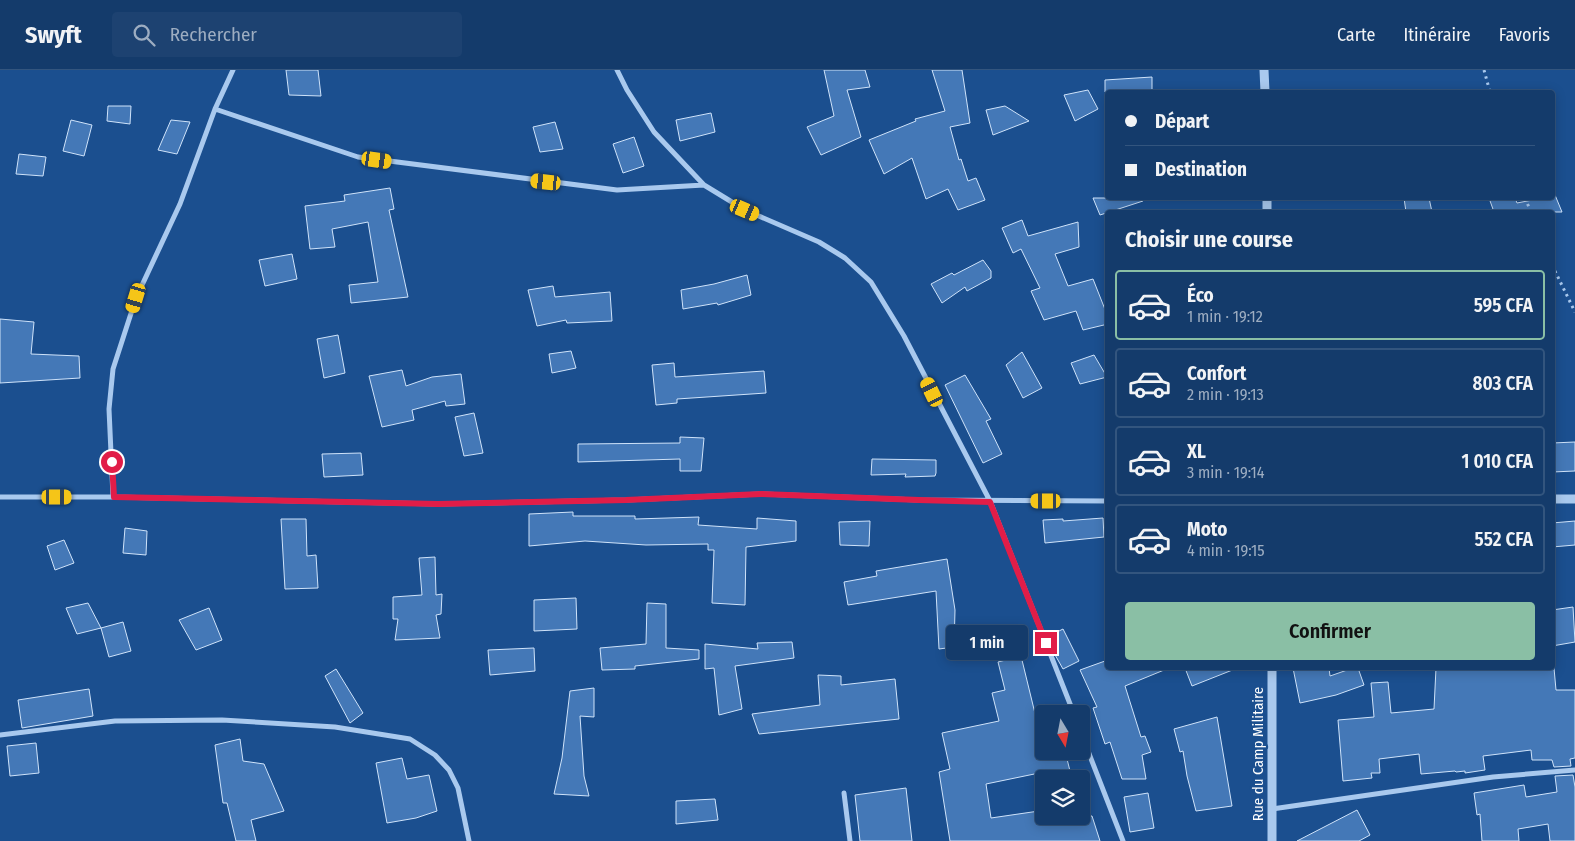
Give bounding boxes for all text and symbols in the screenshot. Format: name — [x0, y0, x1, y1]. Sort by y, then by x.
search box — [112, 12, 462, 57]
text: Swyft — [25, 21, 82, 49]
icon: search — [130, 21, 158, 49]
text: Rechercher — [170, 23, 257, 46]
text: Carte — [1337, 24, 1375, 46]
text: Itinéraire — [1403, 24, 1471, 46]
text: Favoris — [1499, 24, 1550, 46]
text: Départ — [1155, 110, 1209, 133]
car — [361, 150, 392, 170]
text: Destination — [1155, 158, 1247, 181]
car — [530, 173, 561, 191]
car — [728, 197, 761, 223]
text: Choisir une course — [1125, 226, 1293, 253]
car — [124, 281, 147, 315]
icon: car — [1127, 283, 1172, 328]
text: Éco — [1187, 284, 1214, 307]
text: 595 CFA — [1474, 294, 1533, 317]
text: 1 min · 19:12 — [1187, 307, 1263, 326]
icon: car — [1127, 361, 1172, 406]
text: Confort — [1187, 362, 1247, 385]
text: 803 CFA — [1473, 372, 1533, 395]
car — [918, 375, 945, 409]
text: 2 min · 19:13 — [1187, 385, 1264, 404]
icon: car — [1127, 439, 1172, 484]
text: XL — [1187, 440, 1206, 463]
text: 1 010 CFA — [1461, 450, 1533, 473]
route start — [101, 451, 123, 473]
text: 3 min · 19:14 — [1187, 463, 1264, 482]
car — [42, 490, 72, 505]
car — [1031, 494, 1061, 509]
icon: car — [1127, 517, 1172, 562]
text: Moto — [1187, 518, 1227, 541]
text: 552 CFA — [1475, 528, 1533, 551]
text: 4 min · 19:15 — [1187, 541, 1265, 560]
button: Confirmer — [1125, 602, 1535, 660]
callout: 1 min — [946, 626, 1028, 660]
route end — [1035, 632, 1057, 654]
text: 1 min — [970, 633, 1004, 652]
street label: Rue du Camp Militaire — [1249, 687, 1267, 821]
north arrow — [1035, 705, 1090, 760]
map controls — [1035, 705, 1090, 825]
button: layers — [1035, 770, 1090, 825]

